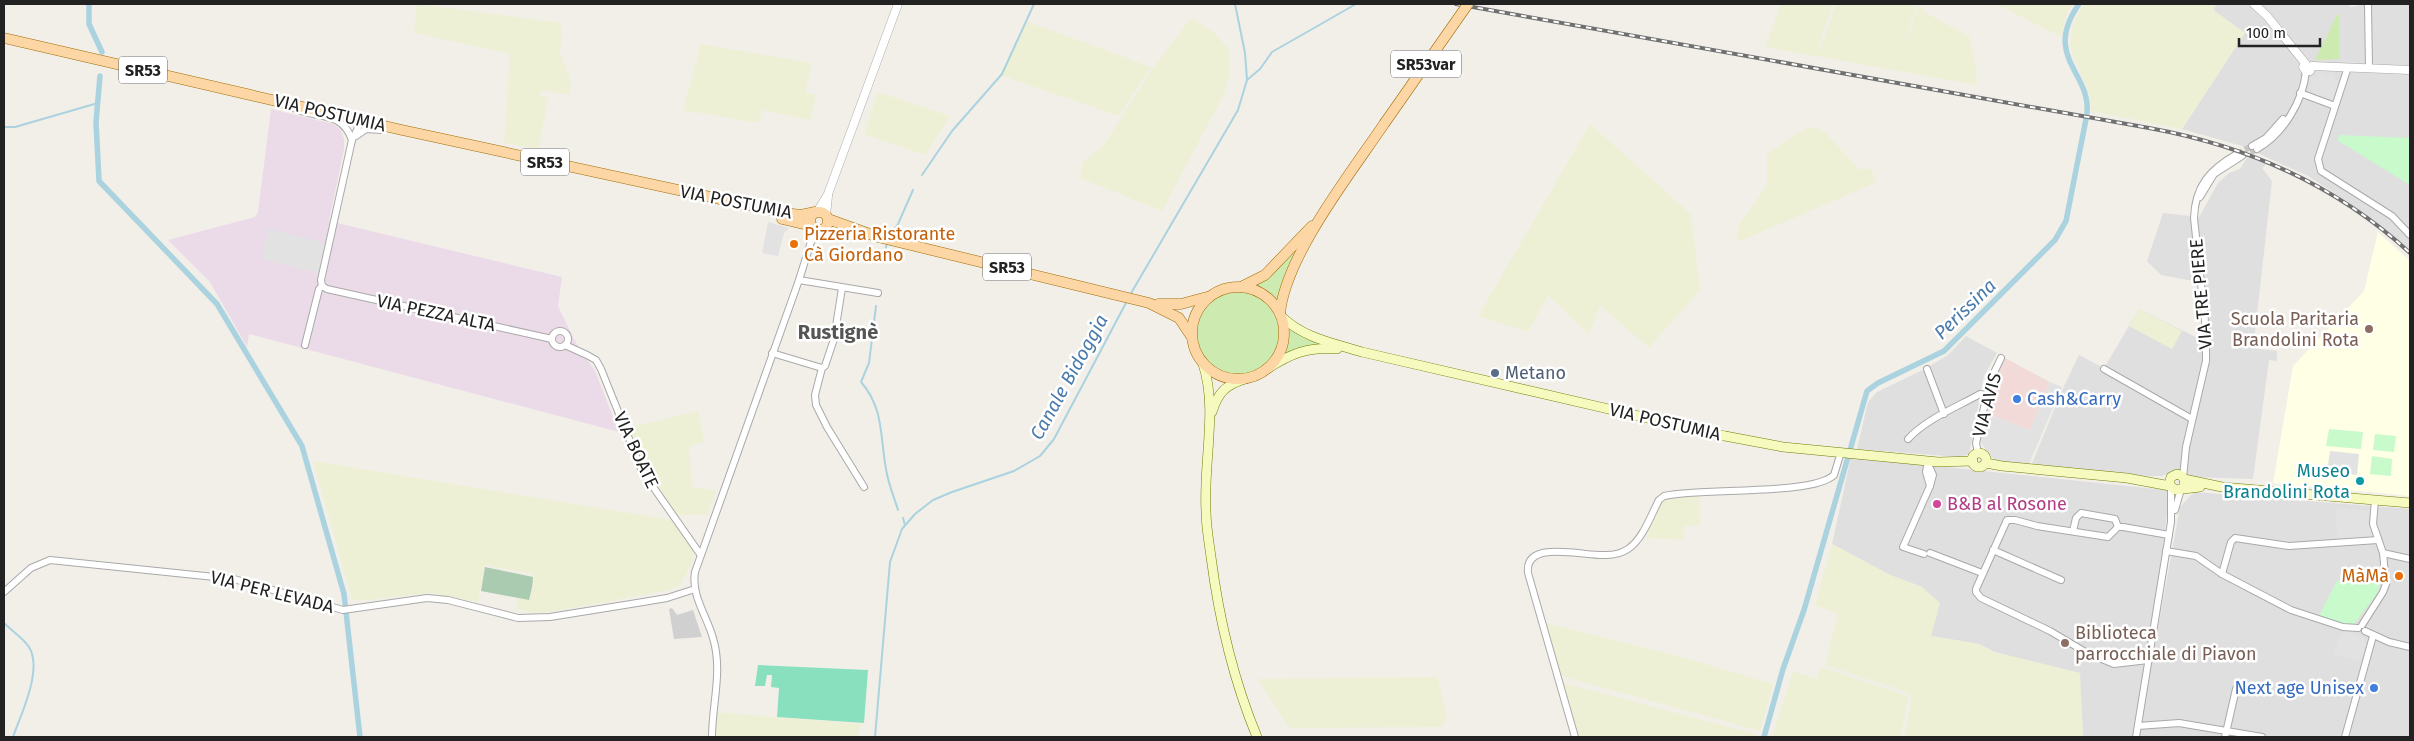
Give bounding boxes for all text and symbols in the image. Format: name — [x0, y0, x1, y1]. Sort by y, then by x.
scale bar — [2239, 15, 2320, 47]
text: 100 m — [2246, 24, 2286, 42]
road number: SR53var — [1391, 51, 1461, 78]
road number: SR53 — [119, 56, 167, 84]
street label: VIA POSTUMIA — [272, 90, 388, 137]
road number: SR53 — [521, 148, 569, 176]
street label: VIA POSTUMIA — [678, 180, 795, 224]
place label: Pizzeria Ristorante Cà Giordano — [804, 223, 955, 266]
marker: Pizzeria Ristorante Cà Giordano — [788, 238, 800, 250]
street label: VIA TRE PIERE — [2185, 238, 2217, 350]
road number: SR53 — [983, 253, 1031, 280]
water label: Perissina — [1929, 274, 2001, 344]
street label: VIA PEZZA ALTA — [375, 290, 498, 336]
place label: Scuola Paritaria Brandolini Rota — [2231, 308, 2359, 351]
water label: Canale Bidoggia — [1025, 310, 1113, 444]
district label: Rustignè — [798, 320, 878, 344]
marker: Scuola Paritaria Brandolini Rota — [2363, 323, 2375, 335]
place label: Metano — [1505, 362, 1566, 384]
marker: Metano — [1489, 367, 1501, 379]
street label: VIA AVIS — [1968, 370, 2006, 440]
place label: Cash&Carry — [2027, 388, 2121, 410]
marker: Cash&Carry — [2011, 393, 2023, 405]
street label: VIA POSTUMIA — [1607, 399, 1723, 446]
street label: VIA BOATE — [609, 408, 663, 492]
place label: Museo Brandolini Rota — [2223, 460, 2350, 503]
marker: Museo Brandolini Rota — [2354, 475, 2366, 487]
place label: B&B al Rosone — [1947, 493, 2067, 515]
marker: B&B al Rosone — [1931, 498, 1943, 510]
place label: MàMà — [2341, 565, 2389, 587]
street label: VIA PER LEVADA — [208, 566, 337, 618]
marker: MàMà — [2393, 570, 2405, 582]
place label: Biblioteca parrocchiale di Piavon — [2075, 622, 2257, 665]
marker: Biblioteca parrocchiale di Piavon — [2059, 637, 2071, 649]
place label: Next age Unisex — [2234, 677, 2364, 699]
marker: Next age Unisex — [2368, 682, 2380, 694]

